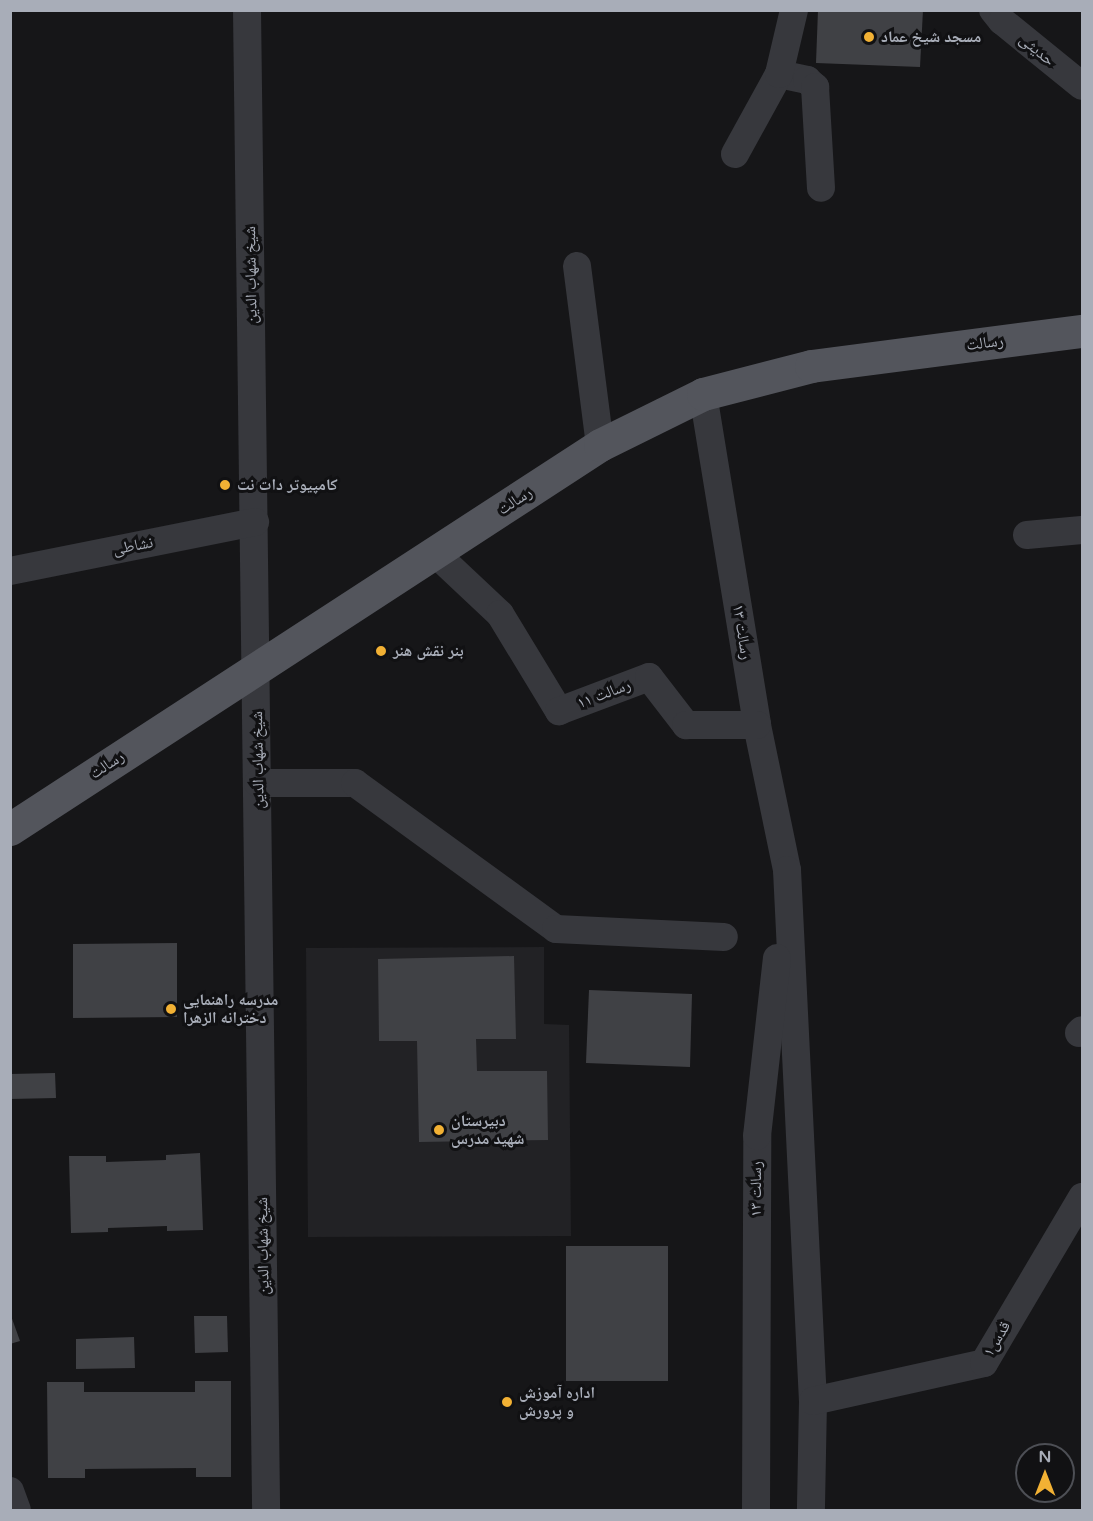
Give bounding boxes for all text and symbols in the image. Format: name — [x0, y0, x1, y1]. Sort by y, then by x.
place label: مسجد شیخ عماد — [881, 27, 981, 47]
marker: مسجد شیخ عماد — [862, 30, 876, 44]
street label: حدیثی — [1016, 30, 1058, 70]
street label: شیخ شهاب الدین — [241, 226, 261, 324]
street label: رسالت — [965, 331, 1005, 355]
place label: کامپیوتر دات نت — [237, 475, 338, 495]
marker: کامپیوتر دات نت — [218, 478, 232, 492]
street label: رسالت — [494, 483, 536, 519]
street label: نشاطی — [111, 533, 155, 559]
street label: رسالت ۱۳ — [728, 603, 756, 661]
place label: بنر نقش هنر — [393, 641, 464, 661]
marker: بنر نقش هنر — [374, 644, 388, 658]
street label: رسالت ۱۱ — [575, 675, 633, 713]
street label: شیخ شهاب الدین — [248, 711, 268, 809]
street label: رسالت — [86, 747, 128, 783]
place label: مدرسه راهنمایی دخترانه الزهرا — [183, 990, 278, 1028]
marker: مدرسه راهنمایی دخترانه الزهرا — [164, 1002, 178, 1016]
place label: دبیرستان شهید مدرس — [451, 1111, 525, 1149]
marker: دبیرستان شهید مدرس — [432, 1123, 446, 1137]
street label: رسالت ۱۳ — [746, 1161, 766, 1217]
street label: شیخ شهاب الدین — [253, 1197, 273, 1295]
street label: قدس۱ — [979, 1318, 1015, 1360]
place label: اداره آموزش و پرورش — [519, 1383, 595, 1421]
marker: اداره آموزش و پرورش — [500, 1395, 514, 1409]
north arrow — [1015, 1443, 1075, 1503]
text: N — [1039, 1447, 1051, 1467]

